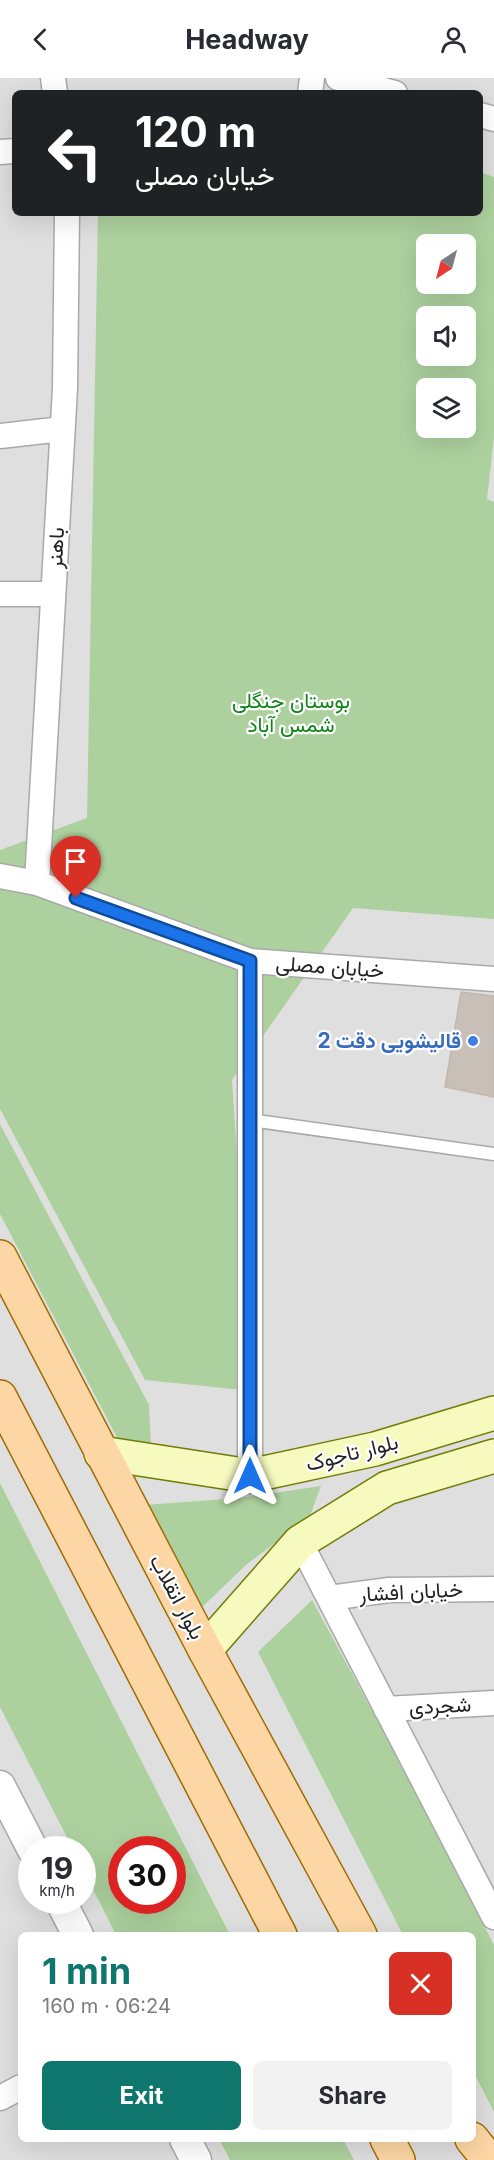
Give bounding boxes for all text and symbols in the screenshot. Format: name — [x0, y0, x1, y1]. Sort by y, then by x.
icon: back — [24, 23, 57, 56]
text: Headway — [185, 23, 309, 56]
icon: person — [437, 23, 470, 56]
text: 120 m — [135, 106, 256, 157]
icon: left — [36, 114, 114, 192]
text: خیابان مصلی — [135, 159, 275, 192]
north arrow — [416, 234, 476, 294]
map controls — [416, 234, 476, 438]
button: sound — [416, 306, 476, 366]
button: layers — [416, 378, 476, 438]
street label: باهنر — [42, 527, 70, 570]
park label: بوستان جنگلی شمس آباد — [232, 688, 350, 737]
pin — [50, 836, 101, 898]
icon: arrive — [59, 845, 92, 878]
street label: خیابان مصلی — [275, 950, 385, 983]
place label: قالیشویی دقت 2 — [318, 1028, 461, 1054]
marker: قالیشویی دقت 2 — [466, 1034, 480, 1048]
street label: بلوار تاجوک — [303, 1429, 401, 1477]
position arrow — [218, 1444, 282, 1508]
street label: بلوار انقلاب — [144, 1550, 210, 1644]
street label: خیابان افشار — [357, 1576, 464, 1608]
street label: شجردی — [408, 1691, 472, 1721]
speed limit sign: 30 — [108, 1836, 186, 1914]
text: 19 — [41, 1850, 73, 1886]
text: km/h — [39, 1881, 75, 1900]
text: 1 min — [42, 1949, 131, 1993]
button: close — [389, 1952, 452, 2015]
text: 160 m · 06:24 — [42, 1994, 171, 2018]
button: Exit — [42, 2061, 241, 2130]
button: Share — [253, 2061, 452, 2130]

